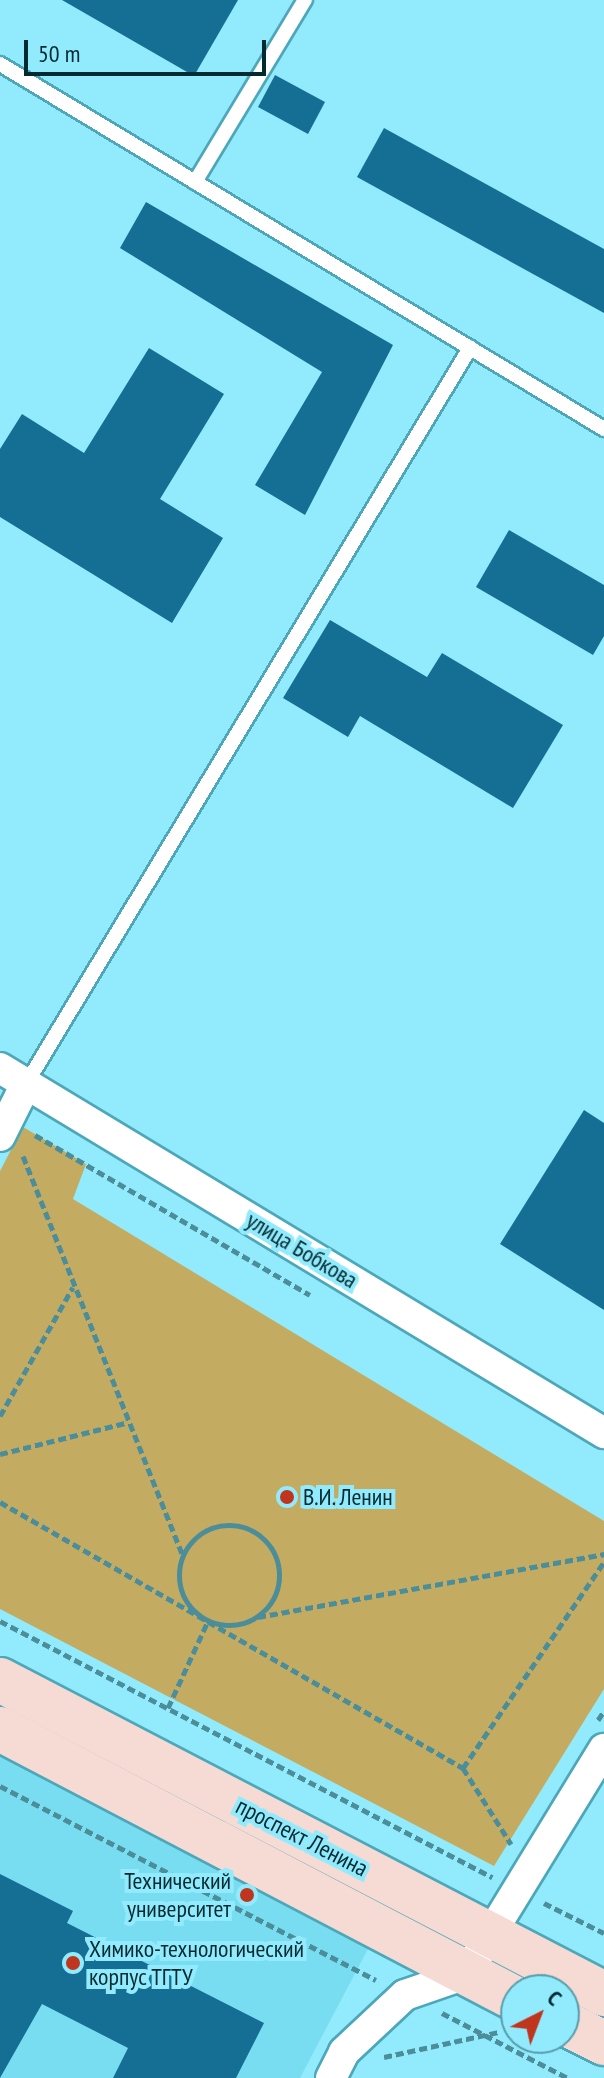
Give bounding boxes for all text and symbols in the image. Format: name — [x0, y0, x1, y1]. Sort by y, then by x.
scale bar — [28, 24, 270, 74]
text: 50 m — [38, 38, 80, 69]
street label: улица Бобкова — [241, 1206, 363, 1294]
place label: В.И. Ленин — [303, 1483, 394, 1511]
marker: В.И. Ленин — [278, 1488, 296, 1506]
street label: проспект Ленина — [231, 1791, 373, 1883]
place label: Технический университет — [124, 1867, 231, 1923]
marker: Технический университет — [238, 1886, 256, 1904]
place label: Химико-технологический корпус ТГТУ — [89, 1935, 304, 1991]
marker: Химико-технологический корпус ТГТУ — [64, 1954, 82, 1972]
north arrow — [500, 1974, 580, 2054]
text: С — [542, 1984, 568, 2011]

